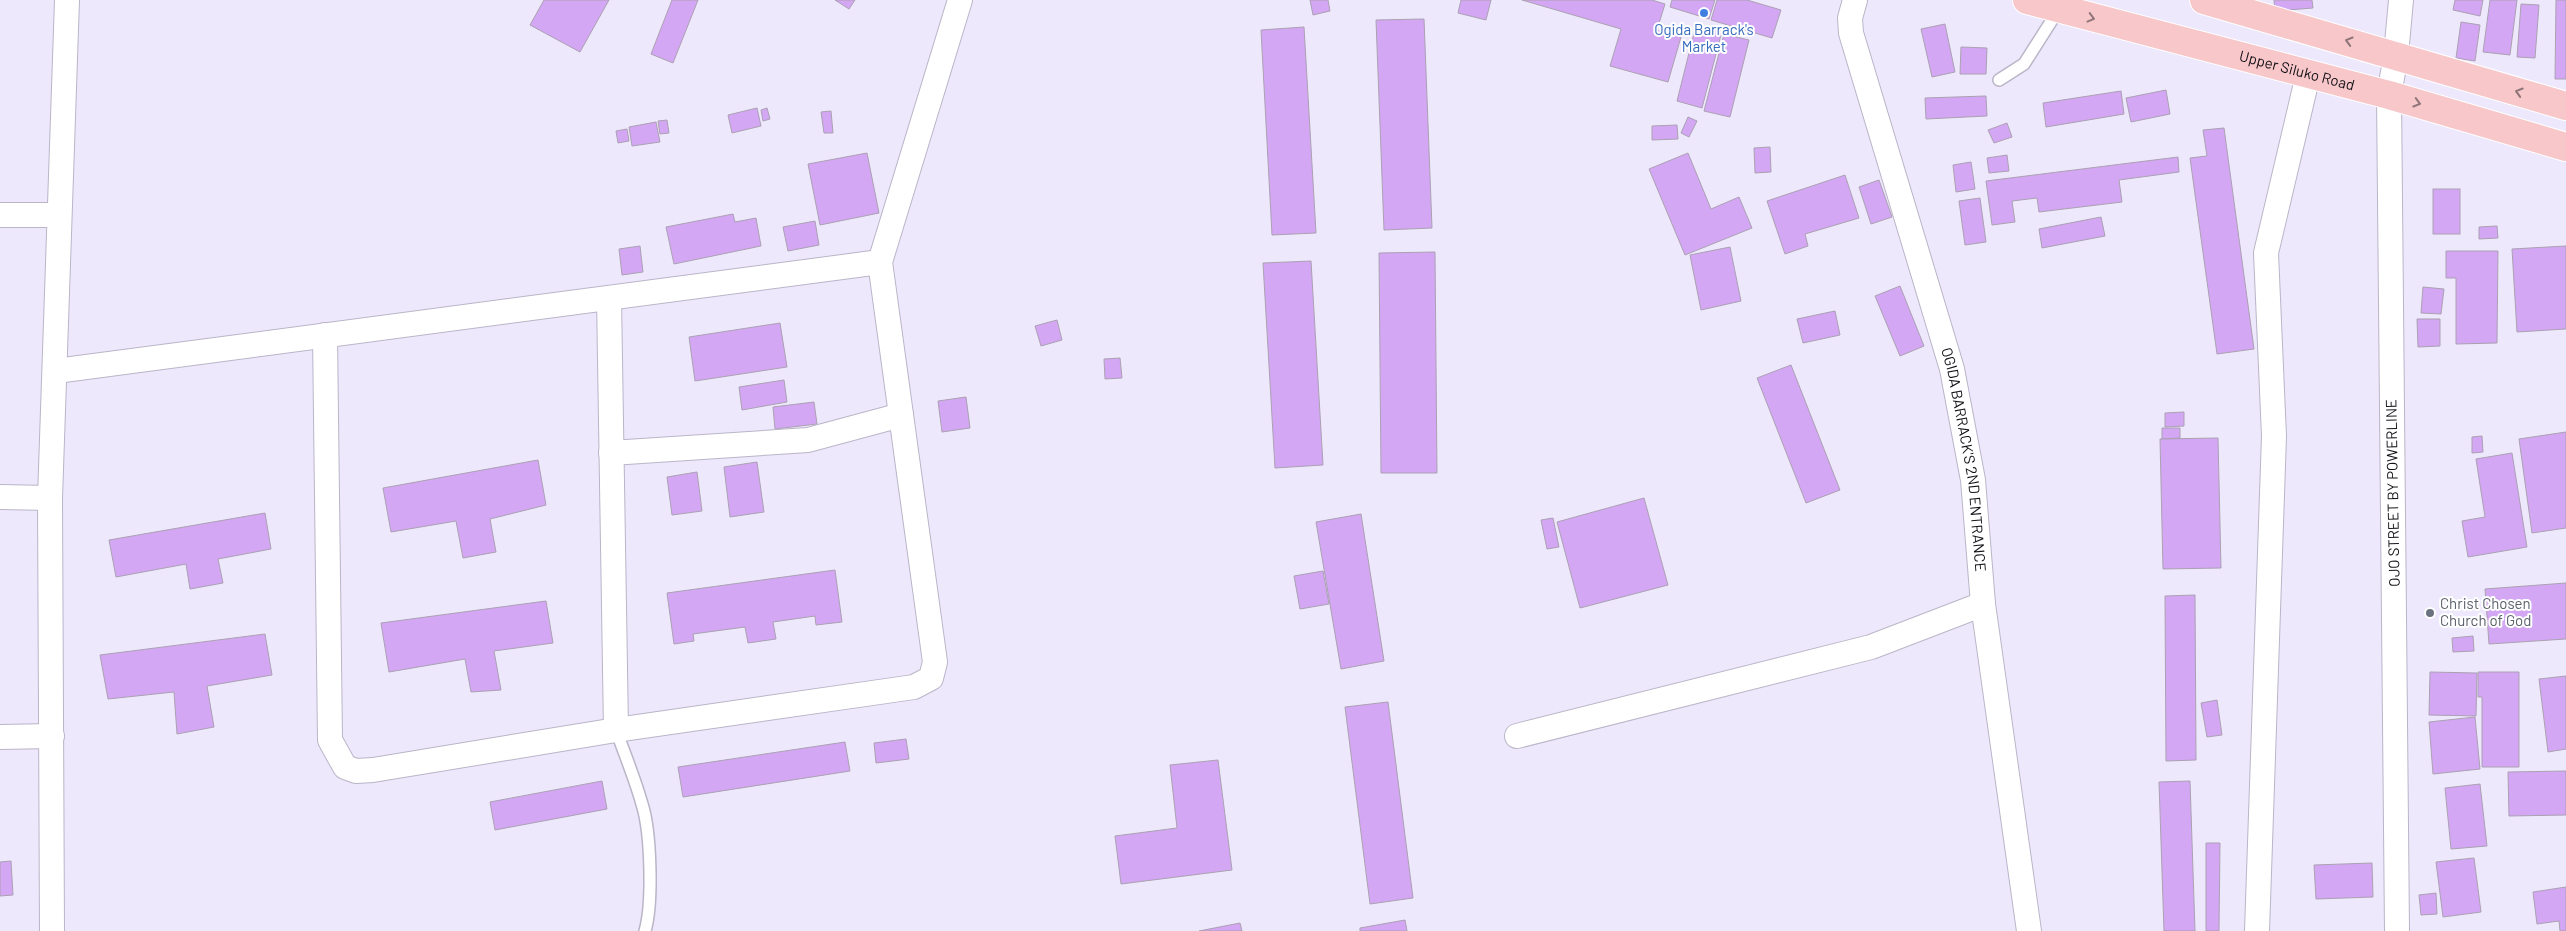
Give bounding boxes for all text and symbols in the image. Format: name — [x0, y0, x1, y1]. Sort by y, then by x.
marker: Ogida Barrack's Market — [1698, 7, 1710, 19]
one-way arrow — [2086, 12, 2095, 23]
place label: Ogida Barrack's Market — [1654, 20, 1754, 55]
one-way arrow — [2346, 37, 2354, 47]
street label: Upper Siluko Road — [2238, 46, 2357, 94]
one-way arrow — [2516, 87, 2524, 97]
one-way arrow — [2412, 98, 2421, 108]
street label: OGIDA BARRACK'S 2ND ENTRANCE — [1938, 345, 1990, 572]
street label: OJO STREET BY POWERLINE — [2381, 399, 2403, 587]
place label: Christ Chosen Church of God — [2440, 594, 2531, 629]
marker: Christ Chosen Church of God — [2424, 607, 2436, 619]

